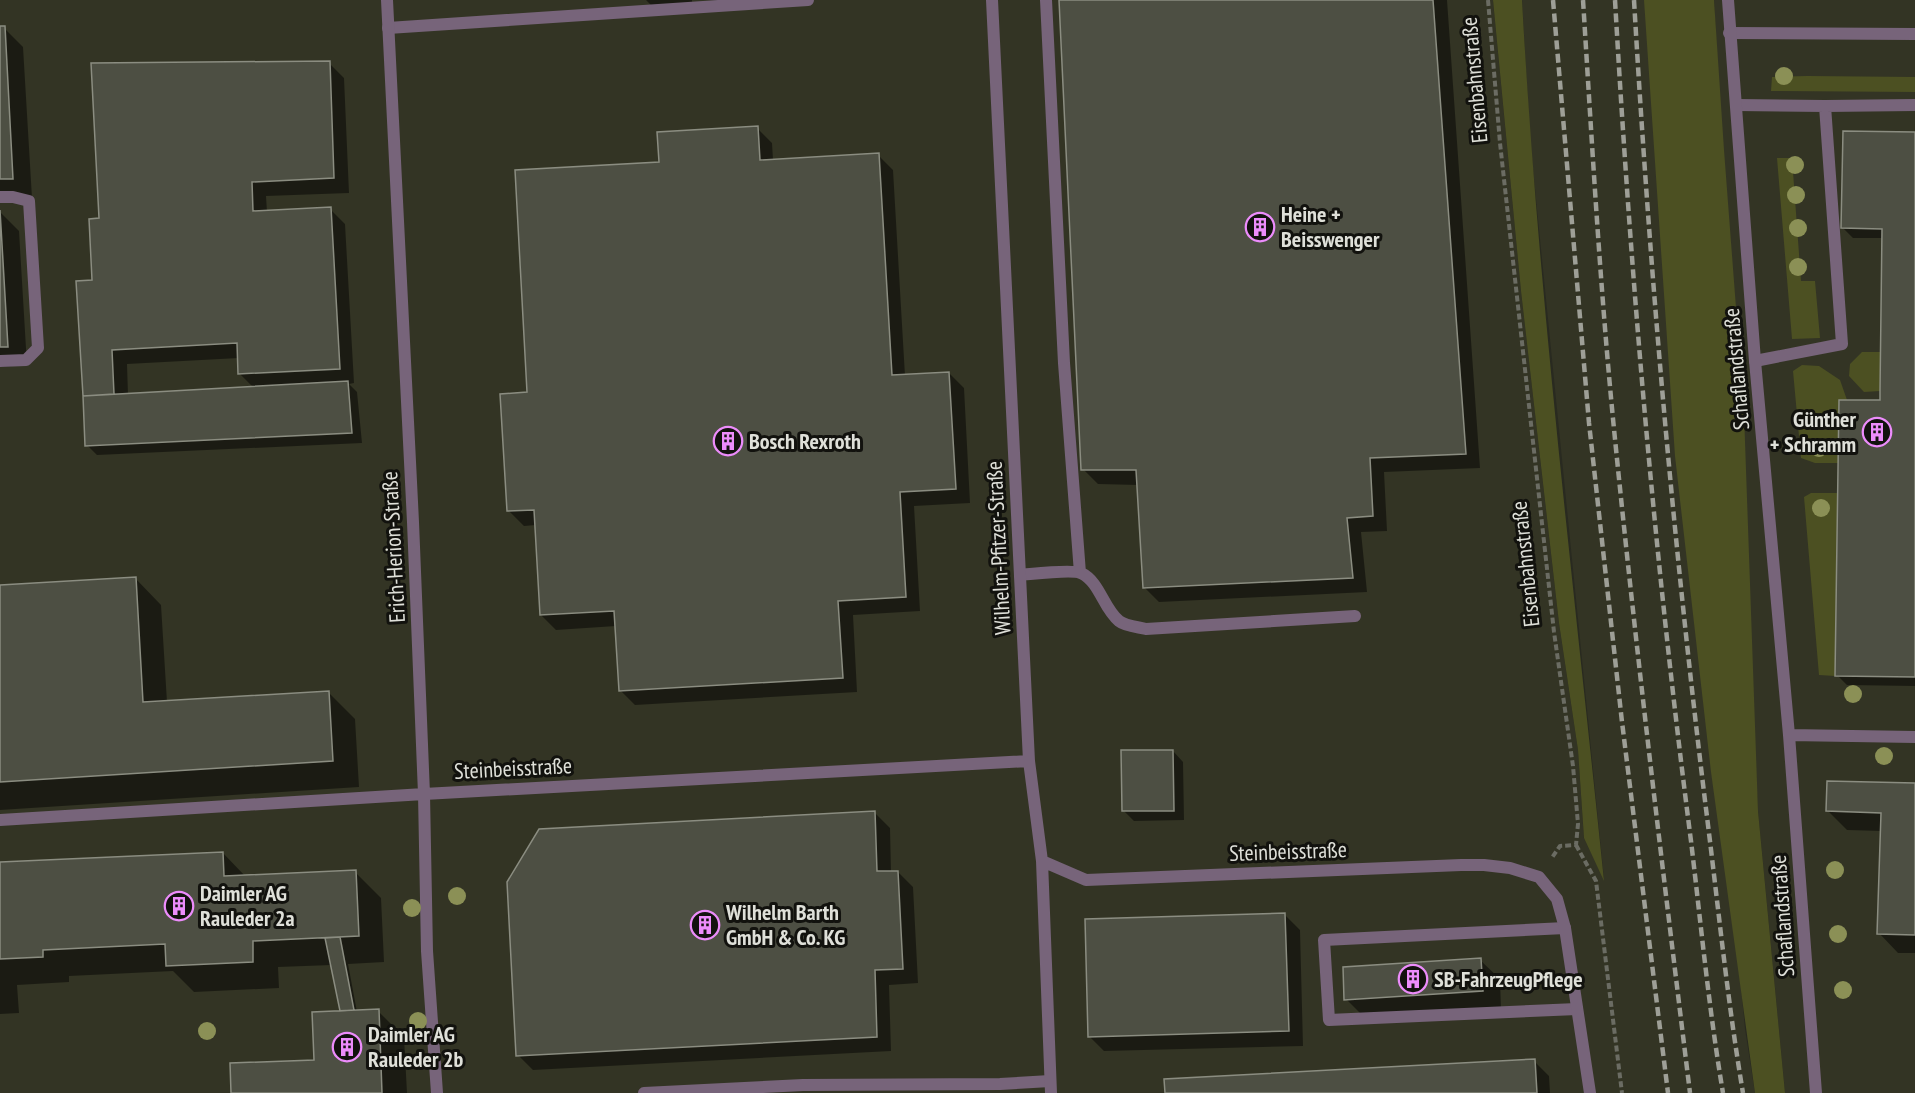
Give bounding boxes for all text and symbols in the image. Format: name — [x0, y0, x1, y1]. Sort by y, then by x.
street label: Eisenbahnstraße — [1455, 16, 1493, 144]
place label: Heine + Beisswenger — [1281, 200, 1380, 253]
building icon: Heine + Beisswenger — [1244, 211, 1276, 243]
street label: Schaflandstraße — [1717, 307, 1755, 431]
place label: Günther + Schramm — [1770, 405, 1857, 458]
building icon: Günther + Schramm — [1861, 416, 1893, 448]
building icon: Bosch Rexroth — [712, 425, 744, 457]
place label: Bosch Rexroth — [749, 427, 861, 455]
street label: Wilhelm-Pfitzer-Straße — [979, 460, 1017, 636]
street label: Erich-Herion-Straße — [375, 471, 411, 623]
street label: Eisenbahnstraße — [1504, 500, 1546, 628]
street label: Steinbeisstraße — [453, 751, 573, 785]
street label: Steinbeisstraße — [1229, 835, 1347, 867]
street label: Schaflandstraße — [1764, 854, 1800, 978]
place label: Daimler AG Rauleder 2a — [200, 879, 295, 932]
building icon: Daimler AG Rauleder 2a — [163, 890, 195, 922]
place label: Wilhelm Barth GmbH & Co. KG — [725, 898, 845, 951]
building icon: Wilhelm Barth GmbH & Co. KG — [689, 909, 721, 941]
building icon: SB-FahrzeugPflege — [1397, 963, 1429, 995]
place label: SB-FahrzeugPflege — [1434, 965, 1583, 993]
place label: Daimler AG Rauleder 2b — [368, 1020, 463, 1073]
building icon: Daimler AG Rauleder 2b — [331, 1031, 363, 1063]

